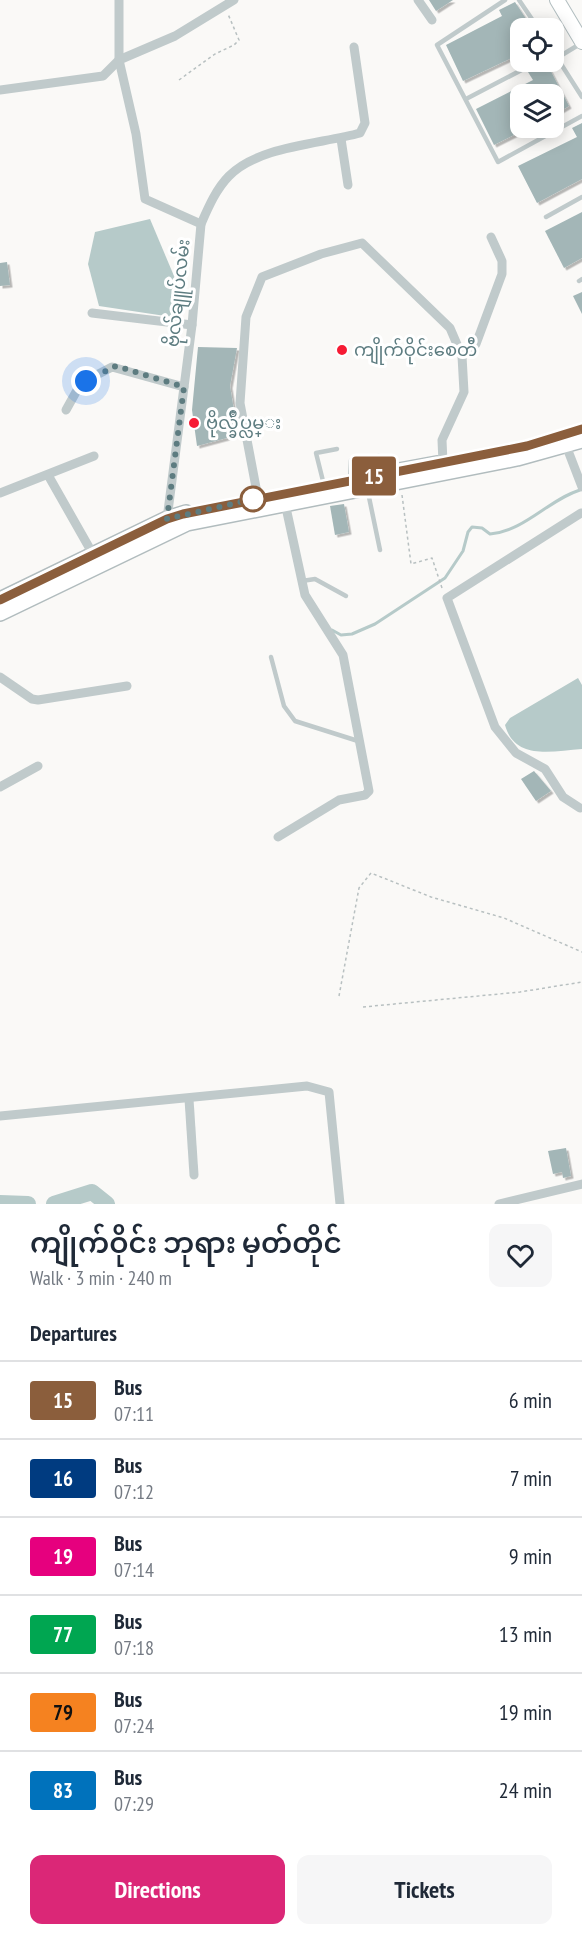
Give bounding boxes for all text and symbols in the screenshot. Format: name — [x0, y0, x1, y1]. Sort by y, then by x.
map controls — [510, 18, 564, 138]
button: locate — [510, 18, 564, 72]
button: layers — [510, 84, 564, 138]
street label: ဗိုလ်ချူပ်လမ်း — [158, 238, 199, 348]
place label: ကျိုက်ဝိုင်းစေတီ — [354, 336, 477, 365]
marker: ကျိုက်ဝိုင်းစေတီ — [335, 343, 349, 357]
your location — [71, 366, 101, 396]
place label: ဗိုလ္ခ်ဳပ္လမ္း — [206, 409, 281, 438]
marker: ဗိုလ္ခ်ဳပ္လမ္း — [187, 416, 201, 430]
line badge: 15 — [347, 456, 401, 496]
text: 15 — [364, 463, 384, 490]
unlabelled marker — [240, 486, 266, 512]
text: ကျိုက်ဝိုင်း ဘုရား မှတ်တိုင် — [30, 1224, 342, 1261]
button: heart — [489, 1224, 552, 1287]
text: Walk · 3 min · 240 m — [30, 1265, 172, 1291]
text: Departures — [30, 1319, 117, 1347]
text: Bus — [114, 1373, 142, 1401]
text: 6 min — [509, 1386, 552, 1414]
text: 15 — [53, 1387, 73, 1414]
text: 07:11 — [114, 1401, 154, 1427]
text: Bus — [114, 1451, 142, 1479]
text: 7 min — [510, 1464, 552, 1492]
text: 16 — [53, 1465, 73, 1492]
text: 07:12 — [114, 1479, 154, 1505]
text: Bus — [114, 1529, 142, 1557]
text: 9 min — [509, 1542, 552, 1570]
text: 19 — [53, 1543, 73, 1570]
text: 07:14 — [114, 1557, 154, 1583]
text: Bus — [114, 1607, 142, 1635]
text: 13 min — [499, 1620, 552, 1648]
text: 77 — [53, 1621, 73, 1648]
text: 07:18 — [114, 1635, 154, 1661]
text: Bus — [114, 1685, 142, 1713]
text: 19 min — [499, 1698, 552, 1726]
text: 79 — [53, 1699, 73, 1726]
text: 07:24 — [114, 1713, 154, 1739]
text: Bus — [114, 1763, 142, 1791]
text: 24 min — [499, 1776, 552, 1804]
text: 83 — [53, 1777, 73, 1804]
text: 07:29 — [114, 1791, 154, 1817]
button: Directions — [30, 1855, 285, 1924]
button: Tickets — [297, 1855, 552, 1924]

